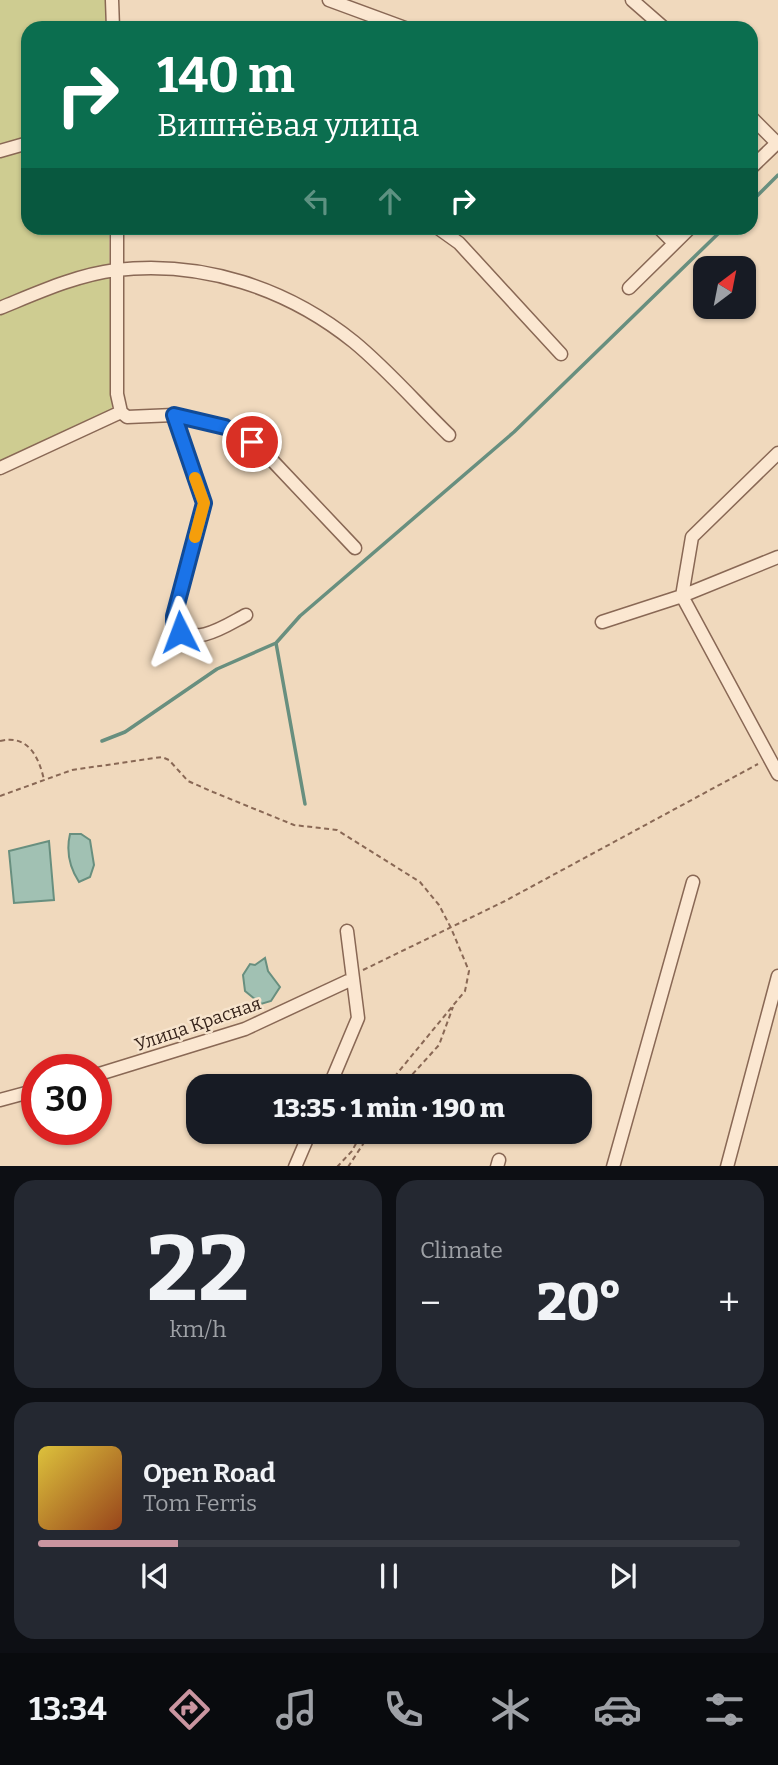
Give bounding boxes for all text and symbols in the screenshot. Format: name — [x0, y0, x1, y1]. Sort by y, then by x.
text: 140 m — [157, 46, 295, 105]
icon: right — [42, 49, 133, 140]
text: Вишнёвая улица — [157, 106, 419, 144]
icon: left — [298, 182, 336, 220]
icon: ahead — [371, 182, 409, 220]
icon: right — [444, 182, 482, 220]
north arrow — [693, 256, 756, 318]
map controls — [693, 256, 756, 319]
pin — [222, 412, 282, 472]
icon: arrive — [233, 423, 271, 461]
position arrow — [143, 595, 217, 669]
street label: Улица Красная — [132, 992, 264, 1056]
speed limit sign: 30 — [21, 1054, 112, 1145]
text: 13:35 · 1 min · 190 m — [273, 1093, 505, 1124]
text: 22 — [147, 1215, 249, 1324]
text: Climate — [420, 1236, 503, 1264]
text: 20° — [537, 1271, 622, 1334]
text: − — [420, 1280, 441, 1326]
text: + — [718, 1280, 740, 1326]
text: km/h — [170, 1315, 226, 1343]
text: Open Road — [143, 1458, 275, 1489]
text: Tom Ferris — [143, 1489, 257, 1517]
icon: previous — [136, 1557, 174, 1595]
icon: pause — [370, 1557, 408, 1595]
icon: next — [604, 1557, 642, 1595]
icon: directions — [165, 1685, 214, 1734]
icon: music — [272, 1685, 321, 1734]
icon: phone — [379, 1685, 428, 1734]
icon: climate — [486, 1685, 535, 1734]
icon: car — [593, 1685, 642, 1734]
icon: filters — [700, 1685, 749, 1734]
text: 13:34 — [29, 1690, 107, 1728]

